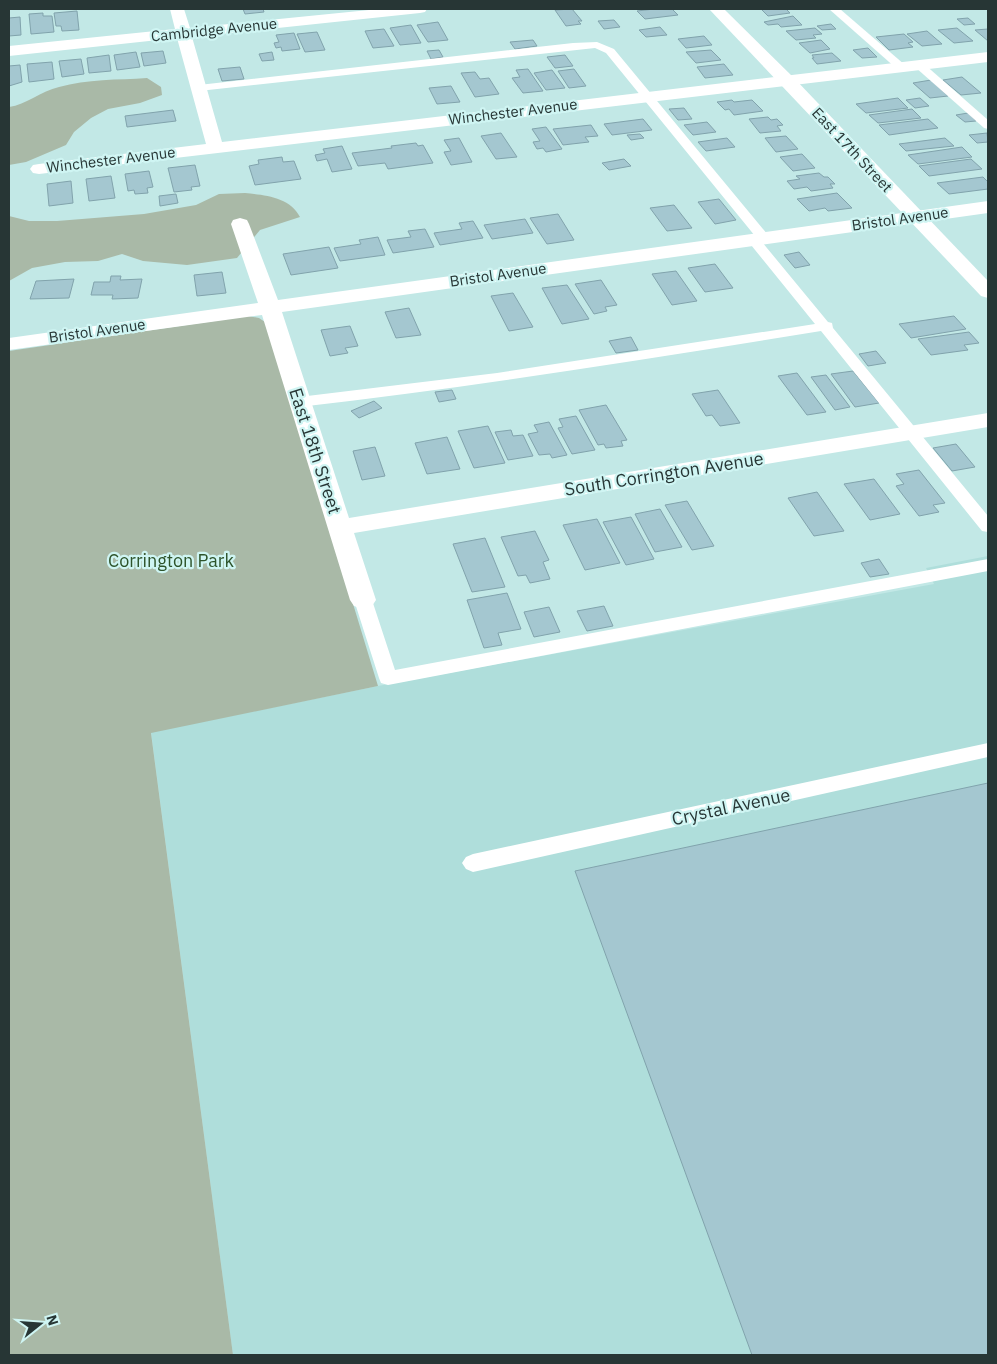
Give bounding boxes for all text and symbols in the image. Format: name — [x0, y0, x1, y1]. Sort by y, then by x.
street label: Cambridge Avenue — [150, 13, 278, 46]
street label: Winchester Avenue — [447, 94, 578, 129]
street label: East 17th Street — [808, 103, 897, 196]
street label: Winchester Avenue — [45, 142, 176, 177]
street label: Bristol Avenue — [850, 202, 950, 235]
street label: Bristol Avenue — [448, 258, 548, 291]
street label: Bristol Avenue — [47, 314, 147, 347]
street label: East 18th Street — [284, 385, 347, 517]
street label: South Corrington Avenue — [563, 446, 765, 501]
park label: Corrington Park — [108, 549, 234, 572]
street label: Crystal Avenue — [669, 783, 792, 830]
north arrow — [15, 1299, 65, 1349]
text: N — [42, 1313, 63, 1328]

